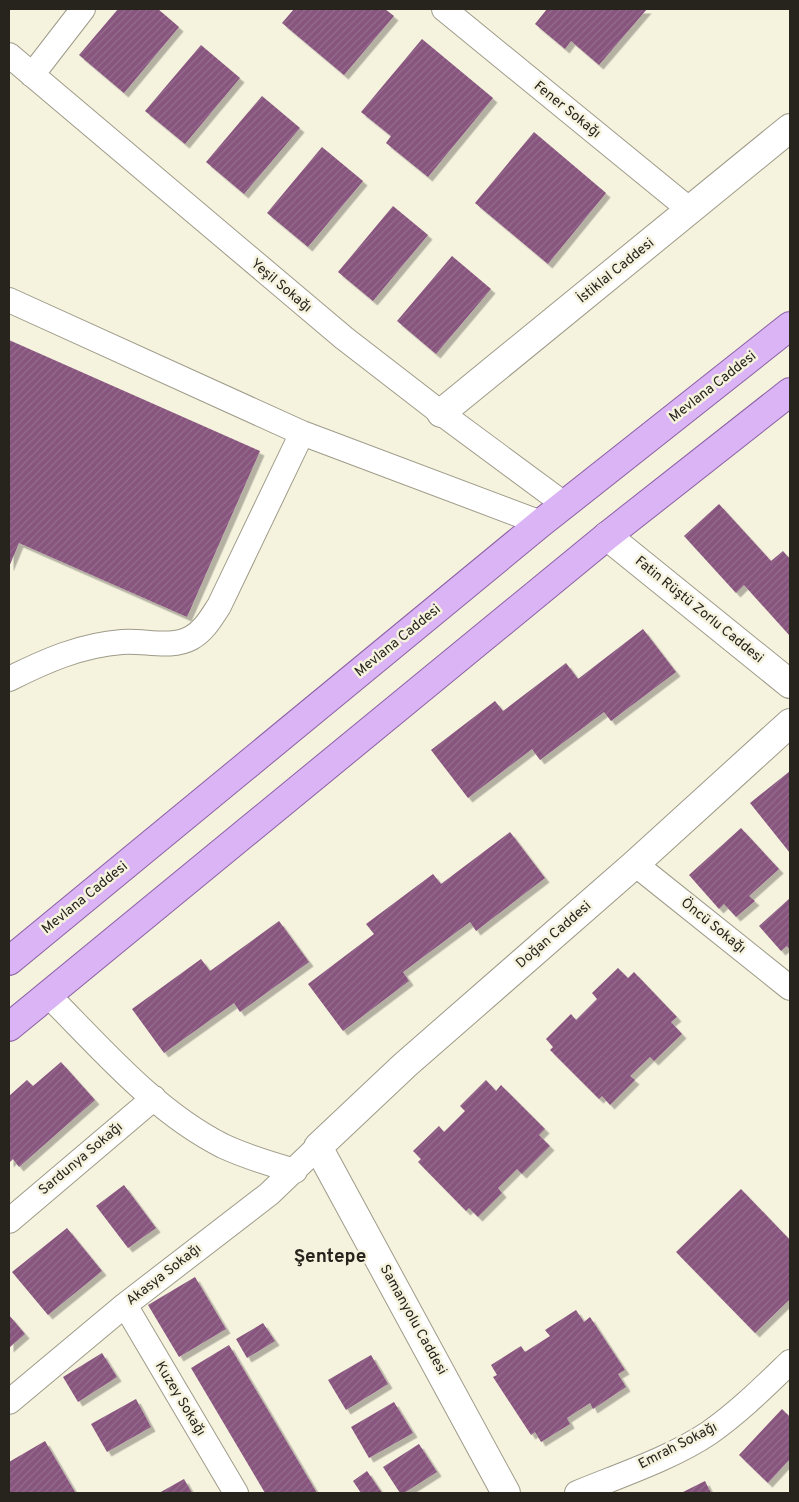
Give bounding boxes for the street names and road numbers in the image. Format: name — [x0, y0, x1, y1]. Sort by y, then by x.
street label: Fener Sokağı — [530, 78, 604, 142]
street label: İstiklal Caddesi — [574, 234, 658, 307]
street label: Yeşil Sokağı — [247, 256, 315, 316]
street label: Mevlana Caddesi — [666, 348, 760, 426]
street label: Fatin Rüştü Zorlu Caddesi — [631, 553, 767, 667]
street label: Mevlana Caddesi — [352, 601, 444, 681]
street label: Mevlana Caddesi — [39, 858, 131, 938]
street label: Öncü Sokağı — [677, 894, 749, 957]
street label: Doğan Caddesi — [513, 898, 595, 972]
street label: Sardunya Sokağı — [35, 1119, 127, 1199]
street label: Akasya Sokağı — [123, 1241, 205, 1309]
street label: Samanyolu Caddesi — [376, 1262, 450, 1378]
street label: Kuzey Sokağı — [151, 1359, 209, 1439]
street label: Emrah Sokağı — [636, 1419, 720, 1473]

